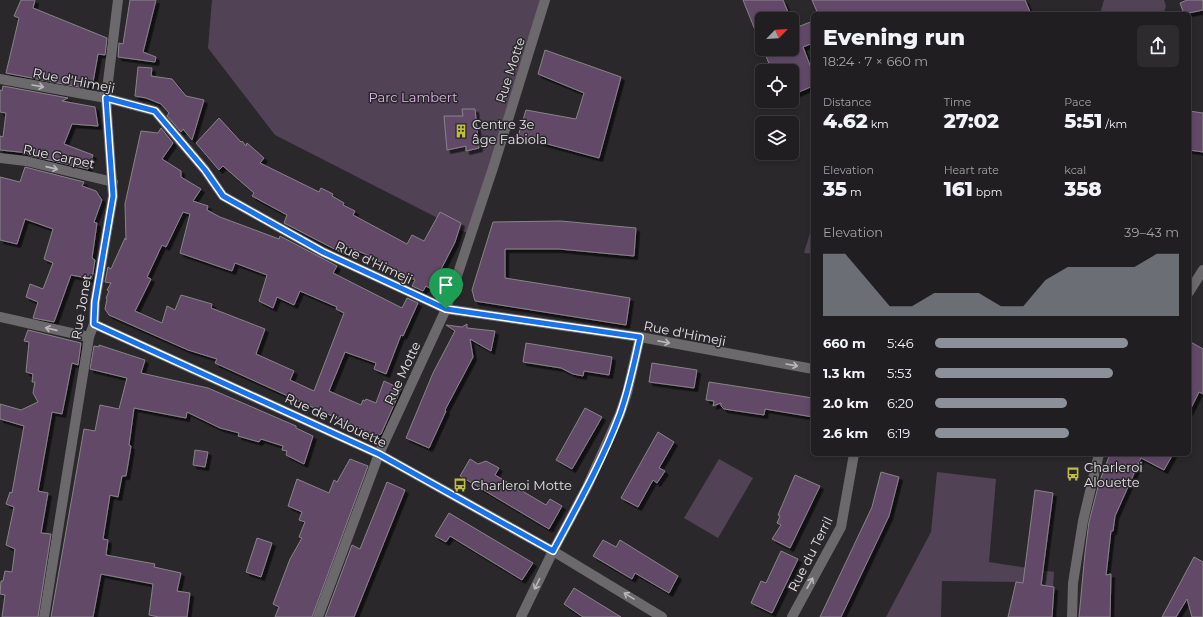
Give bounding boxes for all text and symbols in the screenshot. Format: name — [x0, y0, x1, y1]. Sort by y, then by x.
north arrow — [755, 12, 799, 56]
map controls — [755, 12, 799, 160]
text: Evening run — [823, 24, 965, 51]
button: share — [1137, 25, 1179, 67]
street label: Rue Motte — [492, 35, 528, 105]
text: 18:24 · 7 × 660 m — [823, 53, 928, 69]
street label: Rue d'Himeji — [31, 64, 117, 96]
button: locate — [755, 64, 799, 108]
one-way arrow — [32, 82, 45, 90]
park label: Parc Lambert — [368, 89, 458, 105]
text: Distance — [823, 95, 871, 109]
text: Time — [944, 95, 971, 109]
text: Pace — [1064, 95, 1091, 109]
text: 4.62 — [823, 109, 868, 133]
text: 27:02 — [944, 109, 999, 133]
text: 5:51 — [1064, 109, 1102, 133]
place label: Centre 3e âge Fabiola — [472, 116, 547, 147]
button: layers — [755, 116, 799, 160]
text: km — [868, 117, 889, 131]
text: /km — [1102, 117, 1127, 131]
building icon: Centre 3e âge Fabiola — [453, 123, 469, 139]
street label: Rue Carpet — [22, 141, 96, 171]
text: Elevation — [823, 163, 874, 177]
text: Heart rate — [944, 163, 999, 177]
text: kcal — [1064, 163, 1086, 177]
one-way arrow — [45, 164, 58, 172]
text: 35 — [823, 177, 847, 201]
text: 161 — [944, 177, 973, 201]
text: 358 — [1064, 177, 1102, 201]
text: m — [847, 185, 862, 199]
text: bpm — [973, 185, 1002, 199]
text: Elevation — [823, 224, 883, 240]
text: 39–43 m — [1124, 224, 1179, 240]
street label: Rue d'Himeji — [333, 237, 415, 287]
pin — [429, 268, 463, 309]
street label: Rue Jonet — [67, 273, 95, 341]
icon: arrive — [435, 274, 457, 296]
street label: Rue d'Himeji — [642, 317, 728, 349]
one-way arrow — [45, 324, 58, 332]
text: 660 m — [823, 335, 866, 351]
text: 5:46 — [887, 335, 914, 351]
street label: Rue Motte — [380, 339, 424, 407]
one-way arrow — [658, 339, 671, 347]
one-way arrow — [786, 361, 799, 369]
text: 1.3 km — [823, 365, 865, 381]
text: 5:53 — [887, 365, 912, 381]
street label: Rue de l'Alouette — [283, 389, 390, 451]
text: 2.0 km — [823, 395, 869, 411]
text: 6:20 — [887, 395, 914, 411]
text: 2.6 km — [823, 425, 868, 441]
text: 6:19 — [887, 425, 910, 441]
place label: Charleroi Alouette — [1084, 459, 1143, 490]
bus stop icon: Charleroi Alouette — [1065, 466, 1081, 482]
bus stop icon: Charleroi Motte — [452, 477, 468, 493]
place label: Charleroi Motte — [471, 477, 572, 493]
street label: Rue du Terril — [784, 514, 836, 594]
one-way arrow — [807, 577, 815, 589]
one-way arrow — [533, 578, 540, 590]
one-way arrow — [623, 592, 635, 600]

